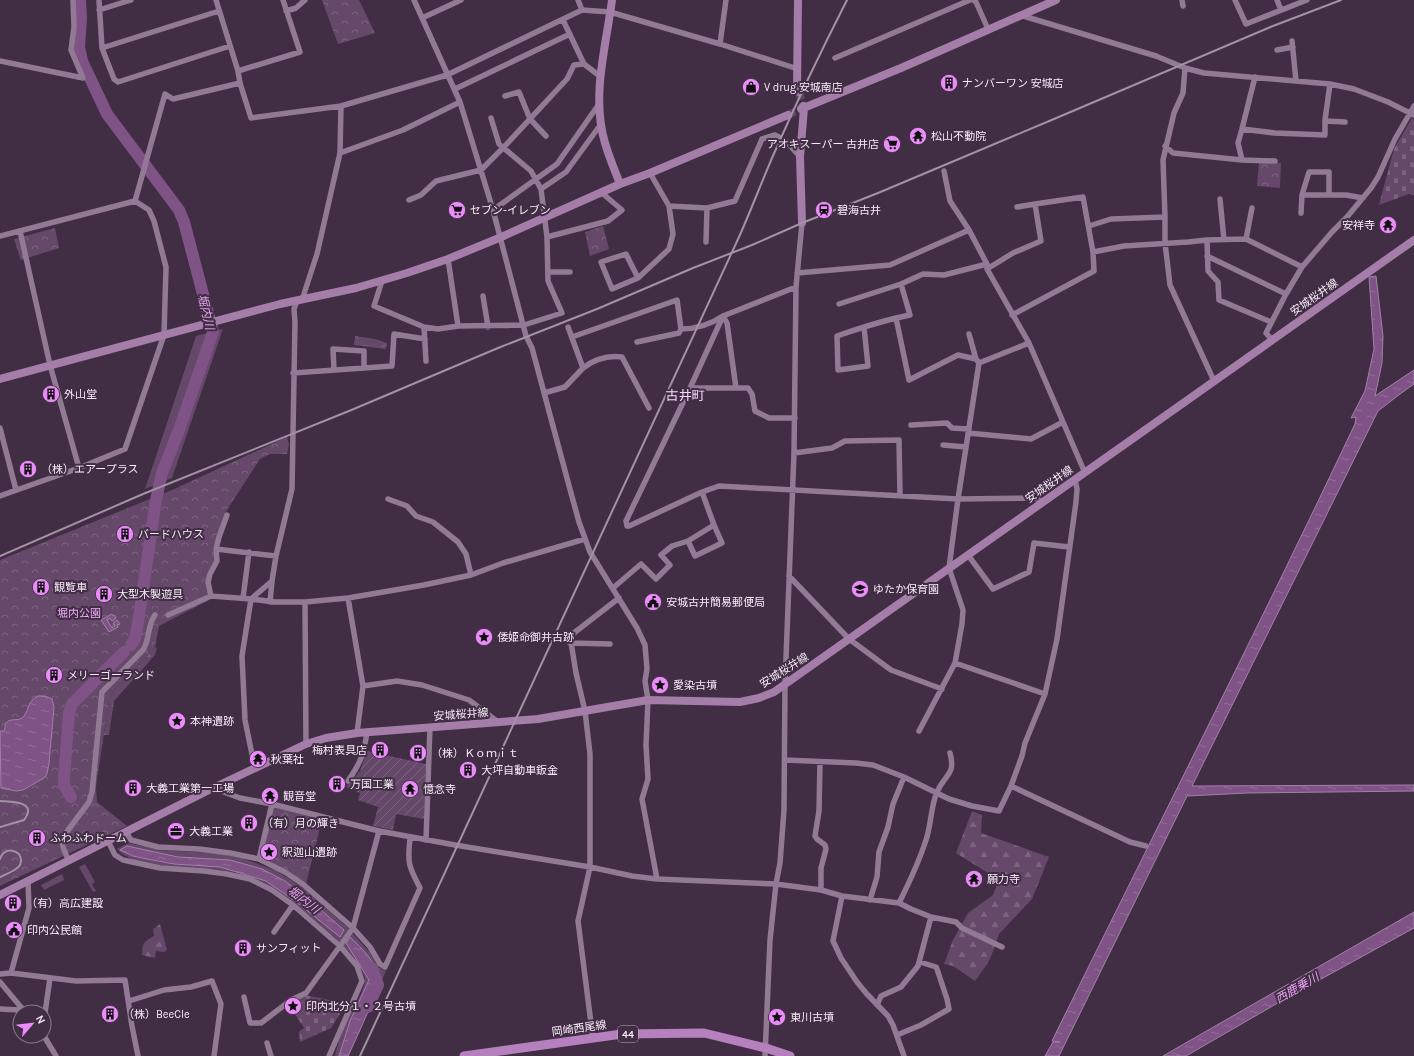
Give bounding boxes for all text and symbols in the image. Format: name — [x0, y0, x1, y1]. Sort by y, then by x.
building icon: ナンバーワン 安城店 — [939, 73, 959, 93]
shop icon: V drug 安城南店 — [741, 77, 761, 97]
place label: ナンバーワン 安城店 — [962, 77, 1064, 90]
place label: V drug 安城南店 — [764, 81, 843, 94]
temple icon: 松山不動院 — [908, 126, 928, 146]
place label: 松山不動院 — [931, 130, 986, 143]
supermarket icon: アオキスーパー 古井店 — [882, 134, 902, 154]
place label: アオキスーパー 古井店 — [767, 138, 879, 151]
supermarket icon: セブン-イレブン — [447, 200, 467, 220]
station icon: 碧海古井 — [814, 200, 834, 220]
place label: セブン-イレブン — [470, 204, 551, 217]
place label: 碧海古井 — [837, 204, 881, 217]
temple icon: 安祥寺 — [1378, 215, 1398, 235]
place label: 安祥寺 — [1342, 219, 1375, 232]
street label: 安城桜井線 — [1288, 276, 1341, 319]
water label: 堀内川 — [195, 293, 217, 333]
building icon: 外山堂 — [41, 384, 61, 404]
place label: 外山堂 — [64, 388, 97, 401]
district label: 古井町 — [665, 388, 705, 403]
building icon: （株）エアープラス — [18, 459, 38, 479]
place label: （株）エアープラス — [41, 463, 138, 476]
street label: 安城桜井線 — [1023, 463, 1076, 506]
building icon: バードハウス — [115, 524, 135, 544]
place label: バードハウス — [138, 528, 204, 541]
building icon: 観覧車 — [31, 577, 51, 597]
school or university icon: ゆたか保育園 — [850, 579, 870, 599]
place label: 観覧車 — [54, 581, 87, 594]
place label: ゆたか保育園 — [873, 583, 939, 596]
building icon: 大型木製遊具 — [94, 584, 114, 604]
place label: 大型木製遊具 — [117, 588, 183, 601]
public building icon: 安城古井簡易郵便局 — [643, 592, 663, 612]
place label: 安城古井簡易郵便局 — [666, 596, 765, 609]
park label: 堀内公園 — [57, 607, 101, 620]
place icon: 倭姫命御井古跡 — [474, 627, 494, 647]
place label: 倭姫命御井古跡 — [497, 631, 574, 644]
street label: 安城桜井線 — [757, 650, 811, 691]
building icon: メリーゴーランド — [44, 665, 64, 685]
place label: メリーゴーランド — [67, 669, 155, 682]
place icon: 愛染古墳 — [650, 675, 670, 695]
place label: 愛染古墳 — [673, 679, 717, 692]
street label: 安城桜井線 — [433, 706, 489, 723]
place icon: 本神遺跡 — [167, 711, 187, 731]
place label: 本神遺跡 — [190, 715, 234, 728]
building icon: 梅村表具店 — [370, 740, 390, 760]
building icon: （株）Ｋｏｍｉｔ — [408, 743, 428, 763]
place label: 梅村表具店 — [312, 744, 367, 757]
place label: （株）Ｋｏｍｉｔ — [431, 747, 519, 760]
temple icon: 秋葉社 — [248, 749, 268, 769]
place label: 秋葉社 — [271, 753, 304, 766]
building icon: 大坪自動車鈑金 — [458, 760, 478, 780]
place label: 大坪自動車鈑金 — [481, 764, 558, 777]
building icon: 万国工業 — [327, 774, 347, 794]
building icon: 大義工業第一工場 — [123, 778, 143, 798]
place label: 万国工業 — [350, 778, 394, 791]
temple icon: 憶念寺 — [400, 779, 420, 799]
place label: 大義工業第一工場 — [146, 782, 234, 795]
place label: 憶念寺 — [423, 783, 456, 796]
temple icon: 観音堂 — [260, 786, 280, 806]
place label: 観音堂 — [283, 790, 316, 803]
building icon: （有）月の輝き — [239, 813, 259, 833]
place label: （有）月の輝き — [262, 817, 339, 830]
office icon: 大義工業 — [166, 821, 186, 841]
place label: 大義工業 — [189, 825, 233, 838]
building icon: ふわふわドーム — [27, 828, 47, 848]
place label: ふわふわドーム — [50, 832, 127, 845]
place icon: 釈迦山遺跡 — [259, 842, 279, 862]
place label: 釈迦山遺跡 — [282, 846, 337, 859]
temple icon: 願力寺 — [964, 869, 984, 889]
place label: 願力寺 — [987, 873, 1020, 886]
water label: 堀内川 — [286, 883, 324, 918]
building icon: （有）高広建設 — [3, 893, 23, 913]
place label: （有）高広建設 — [26, 897, 103, 910]
public building icon: 印内公民館 — [4, 920, 24, 940]
place label: 印内公民館 — [27, 924, 82, 937]
building icon: サンフィット — [233, 938, 253, 958]
place label: サンフィット — [256, 942, 321, 955]
water label: 西鹿乗川 — [1273, 969, 1323, 1006]
place icon: 印内北分１・２号古墳 — [283, 996, 303, 1016]
place label: 印内北分１・２号古墳 — [306, 1000, 416, 1013]
north arrow — [12, 1004, 52, 1044]
building icon: （株）BeeCle — [100, 1004, 120, 1024]
place icon: 東川古墳 — [767, 1007, 787, 1027]
place label: （株）BeeCle — [123, 1008, 190, 1021]
place label: 東川古墳 — [790, 1011, 834, 1024]
text: N — [33, 1013, 48, 1026]
street label: 岡崎西尾線 — [551, 1018, 607, 1039]
road number: 44 — [618, 1026, 638, 1042]

